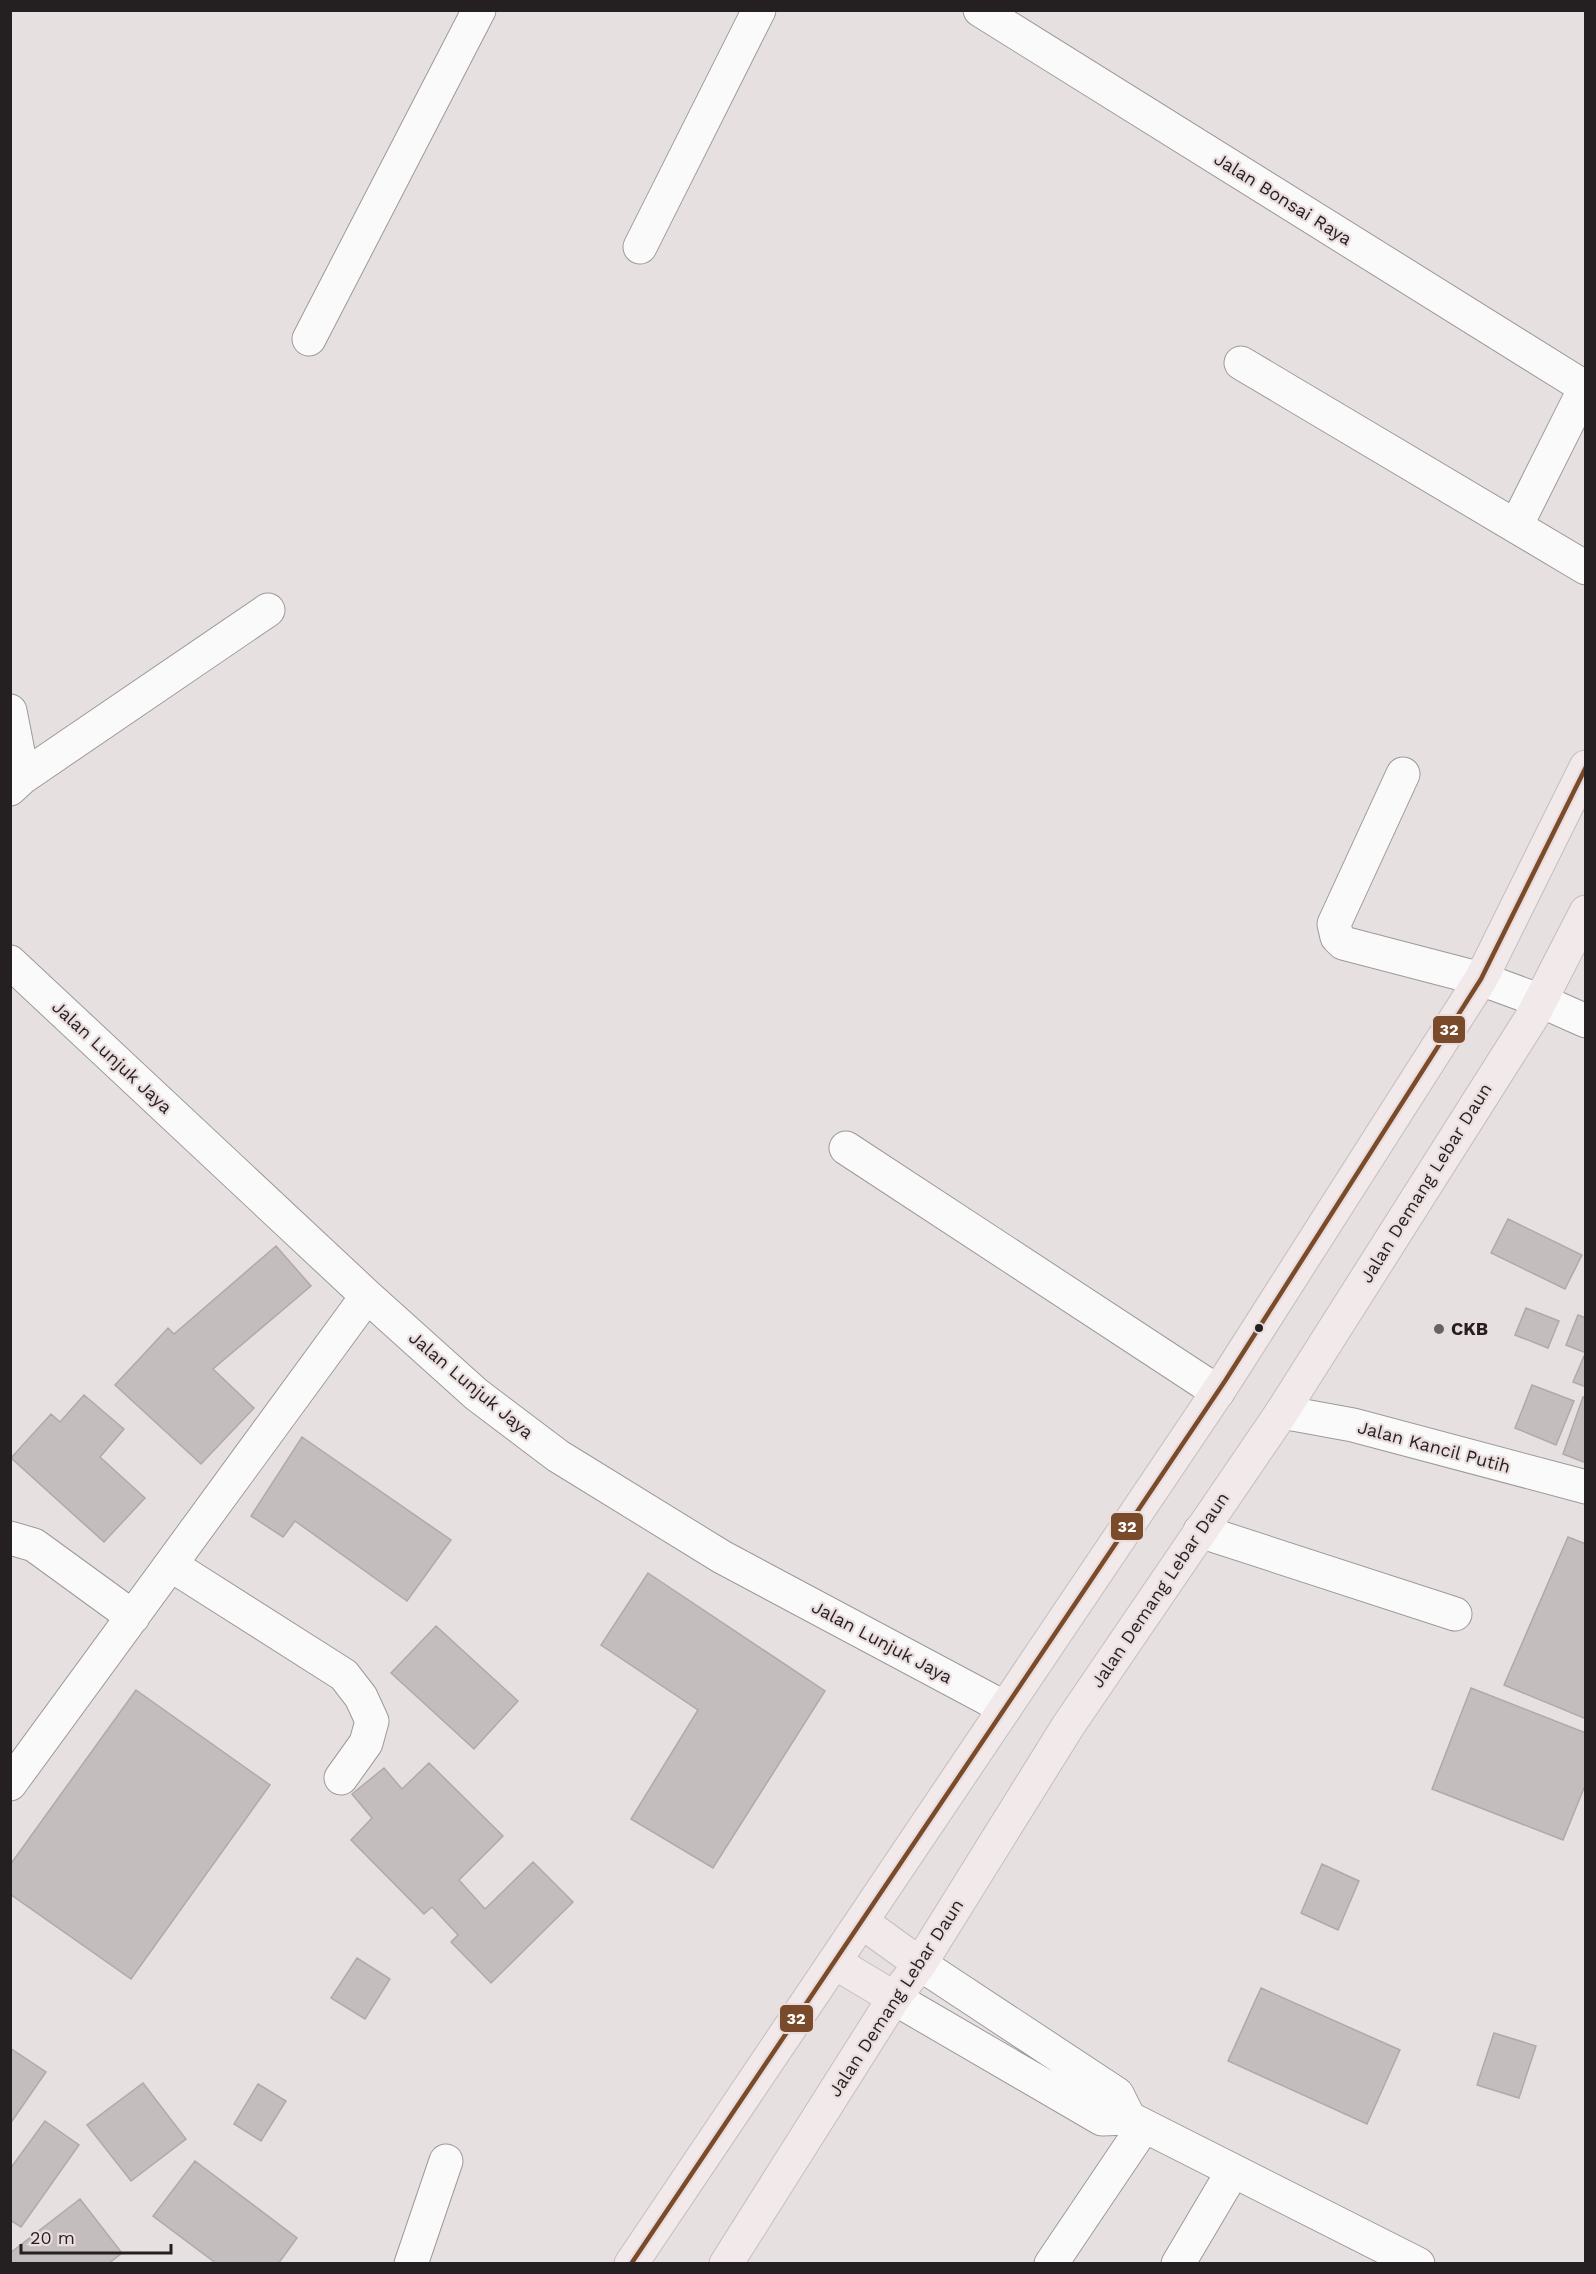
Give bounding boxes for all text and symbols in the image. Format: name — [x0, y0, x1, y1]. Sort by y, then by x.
street label: Jalan Bonsai Raya — [1211, 148, 1356, 249]
street label: Jalan Lunjuk Jaya — [48, 996, 177, 1118]
line badge: 32 — [1432, 1015, 1466, 1044]
text: 32 — [1439, 1020, 1459, 1039]
street label: Jalan Demang Lebar Daun — [1355, 1079, 1496, 1286]
place label: CKB — [1451, 1318, 1488, 1339]
unlabelled marker — [1253, 1322, 1265, 1334]
marker: CKB — [1432, 1322, 1446, 1336]
street label: Jalan Lunjuk Jaya — [405, 1326, 538, 1443]
street label: Jalan Kancil Putih — [1355, 1416, 1513, 1477]
street label: Jalan Demang Lebar Daun — [1086, 1488, 1233, 1692]
line badge: 32 — [1110, 1512, 1144, 1541]
text: 32 — [1117, 1517, 1137, 1536]
street label: Jalan Lunjuk Jaya — [808, 1596, 956, 1687]
street label: Jalan Demang Lebar Daun — [824, 1895, 967, 2100]
line badge: 32 — [779, 2004, 814, 2033]
text: 32 — [786, 2009, 806, 2028]
scale bar — [21, 2217, 171, 2255]
text: 20 m — [30, 2227, 75, 2248]

